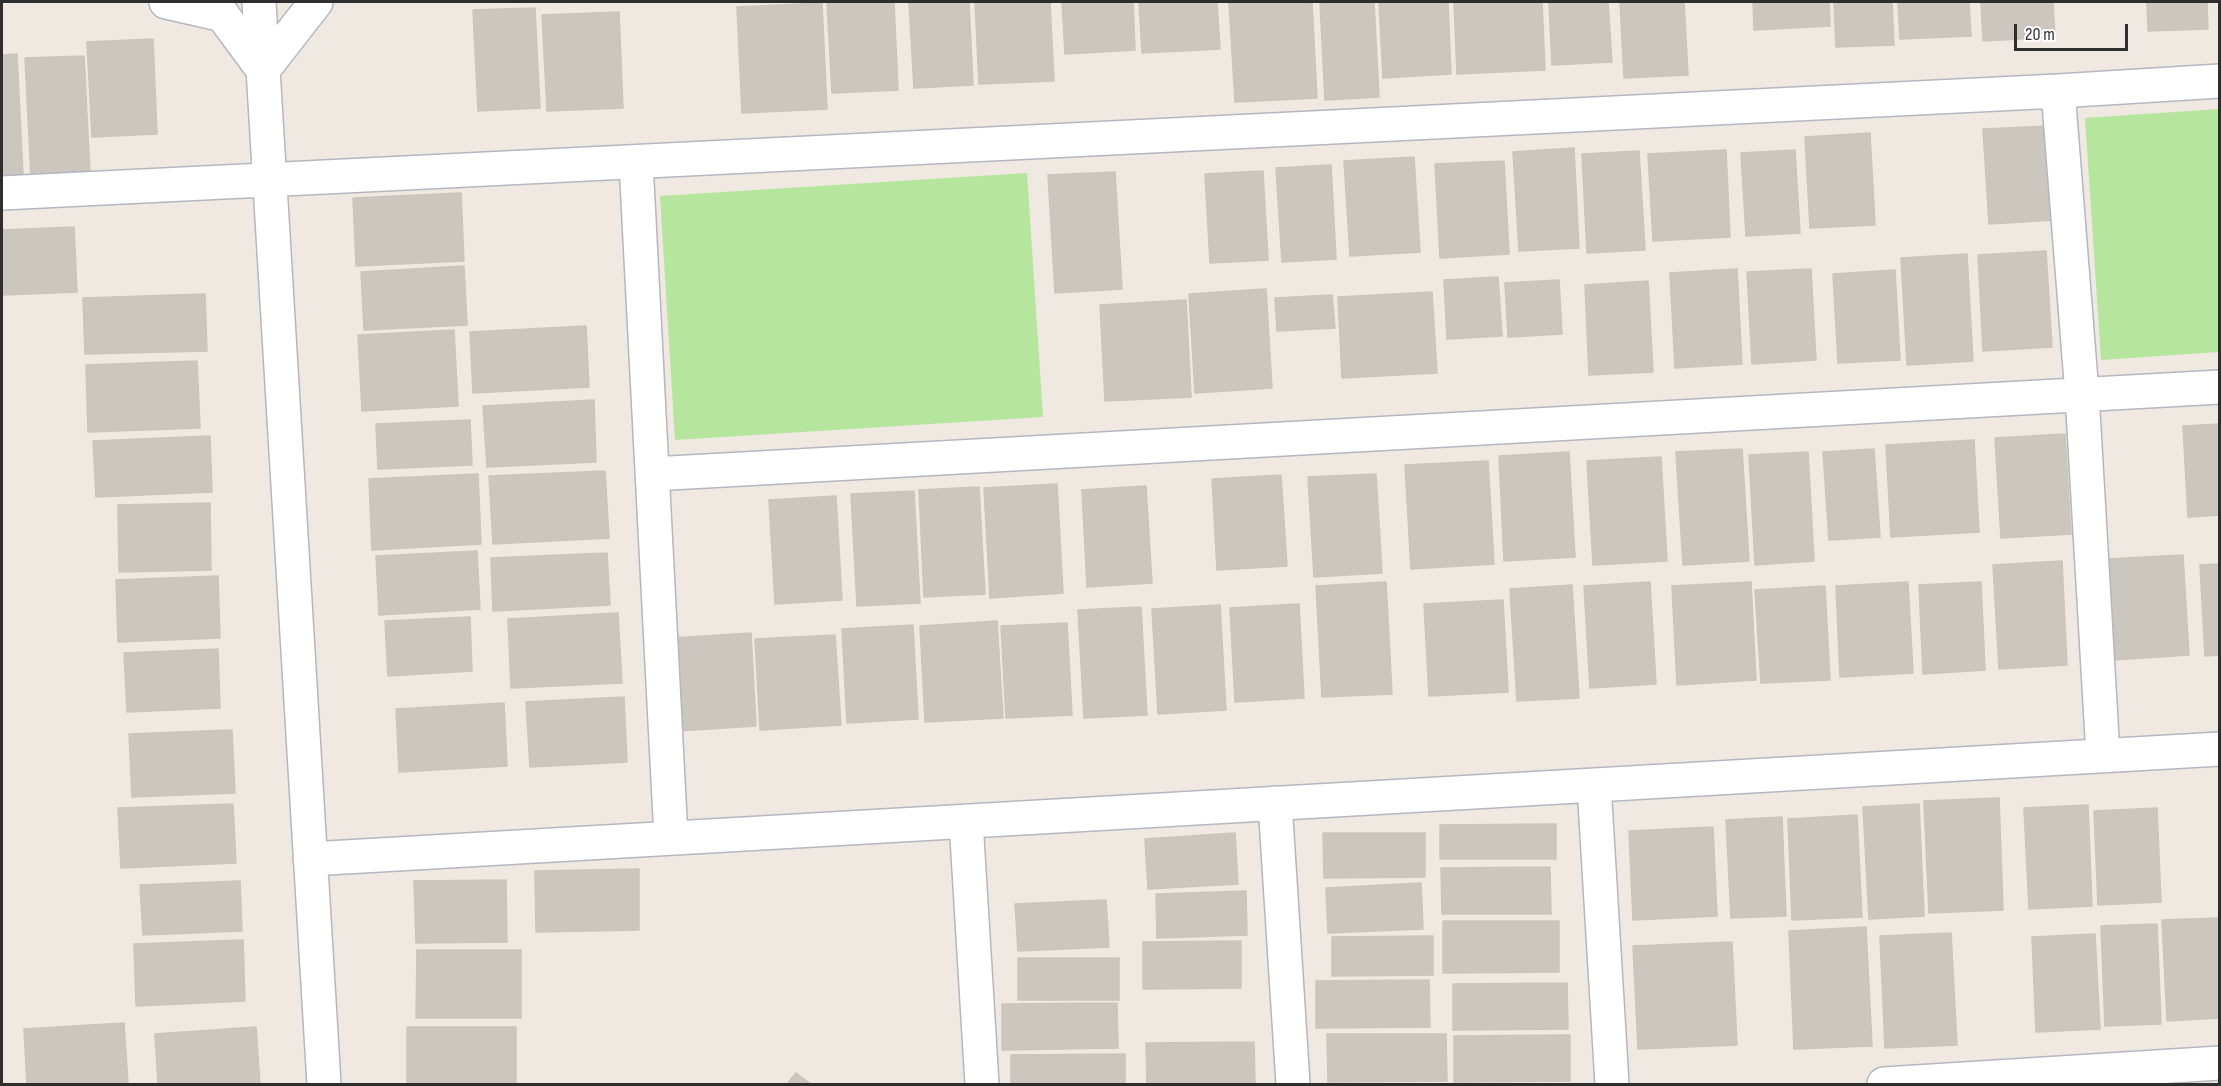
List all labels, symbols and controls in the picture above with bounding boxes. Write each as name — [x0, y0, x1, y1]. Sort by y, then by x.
scale bar — [2017, 12, 2131, 50]
text: 20 m — [2025, 24, 2055, 45]

